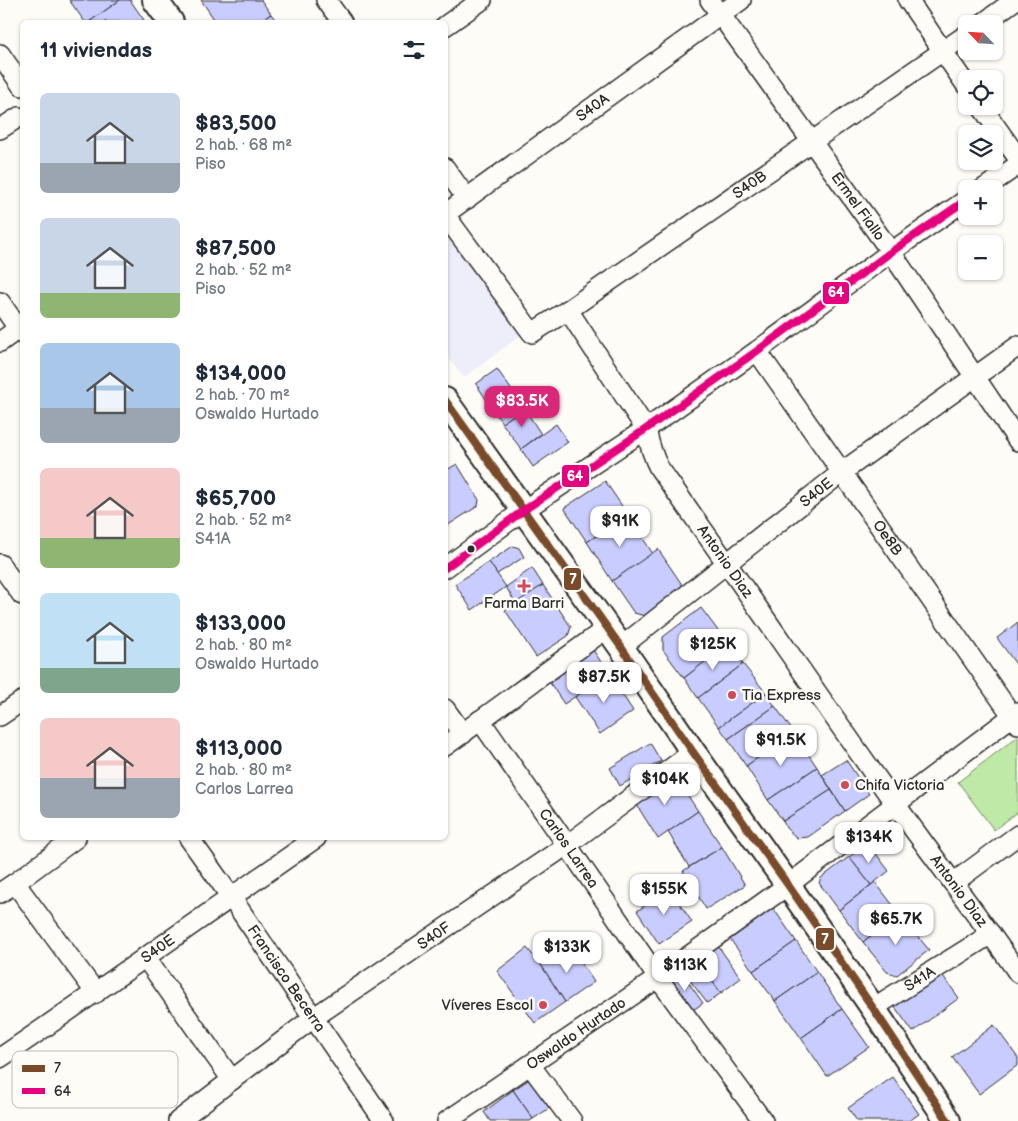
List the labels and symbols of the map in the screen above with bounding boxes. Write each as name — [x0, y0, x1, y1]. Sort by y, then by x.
north arrow — [958, 15, 1002, 60]
street label: S40A — [573, 89, 614, 126]
street label: S40B — [729, 167, 771, 203]
street label: Ermel Fiallo — [827, 168, 889, 245]
line badge: 64 — [822, 281, 850, 305]
text: 64 — [828, 284, 845, 301]
pin: $83.5K — [481, 386, 563, 428]
line badge: 64 — [561, 464, 590, 488]
text: 64 — [567, 468, 584, 485]
street label: S40E — [796, 474, 837, 512]
pin: $91K — [590, 506, 650, 548]
street label: Oe8B — [868, 517, 906, 560]
street label: Antonio Diaz — [693, 521, 757, 603]
unlabelled marker — [466, 544, 476, 554]
line badge: 7 — [563, 567, 582, 591]
text: 7 — [569, 571, 577, 588]
marker: Farma Barri — [518, 580, 530, 592]
place label: Farma Barri — [484, 594, 564, 613]
pin: $125K — [678, 628, 748, 671]
pin: $87.5K — [563, 662, 645, 704]
place label: Tia Express — [742, 686, 822, 705]
marker: Tia Express — [726, 689, 738, 701]
pin: $91.5K — [740, 724, 822, 767]
pin: $104K — [630, 764, 700, 806]
place label: Chifa Victoria — [855, 776, 944, 795]
marker: Chifa Victoria — [839, 779, 851, 791]
street label: Carlos Larrea — [534, 805, 603, 892]
pin: $134K — [834, 822, 904, 864]
street label: Antonio Diaz — [926, 851, 992, 932]
pin: $155K — [629, 874, 699, 916]
pin: $65.7K — [855, 904, 937, 946]
street label: S40F — [414, 918, 454, 954]
street label: Francisco Becerra — [243, 921, 329, 1036]
line badge: 7 — [815, 927, 835, 951]
street label: S40E — [138, 931, 179, 968]
text: 7 — [821, 931, 829, 948]
pin: $133K — [532, 932, 602, 974]
pin: $113K — [650, 950, 720, 992]
street label: S41A — [901, 962, 940, 996]
street label: Oswaldo Hurtado — [523, 993, 630, 1074]
place label: Víveres Escol — [442, 996, 533, 1015]
marker: Víveres Escol — [537, 999, 549, 1011]
legend — [12, 1051, 178, 1108]
text: 7 — [54, 1060, 61, 1077]
text: 64 — [54, 1083, 72, 1100]

